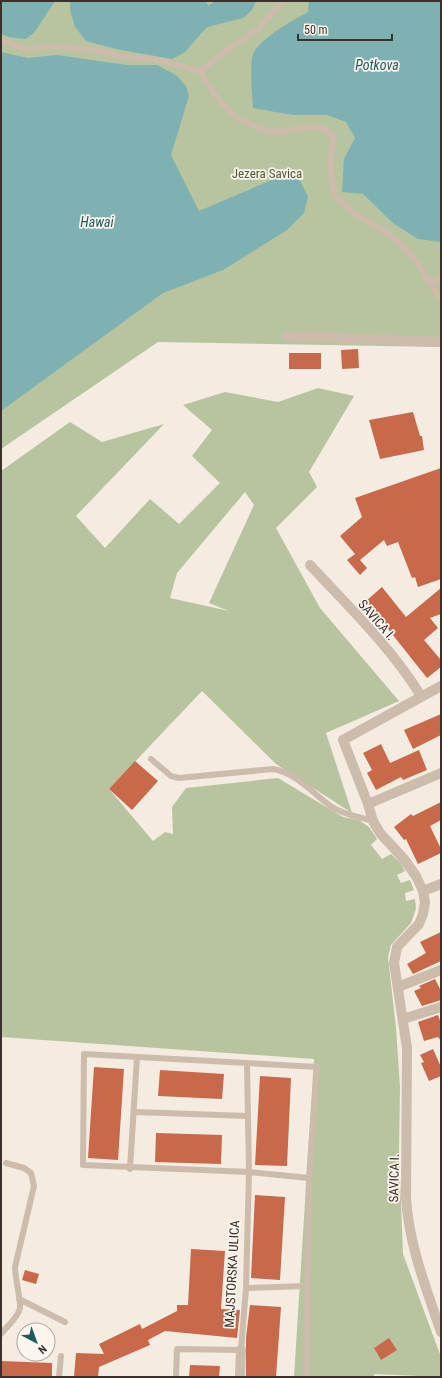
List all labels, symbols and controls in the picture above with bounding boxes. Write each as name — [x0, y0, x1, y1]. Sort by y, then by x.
scale bar — [298, 16, 392, 42]
text: 50 m — [304, 23, 328, 37]
water label: Potkova — [355, 57, 399, 73]
park label: Jezera Savica — [232, 166, 302, 181]
water label: Hawai — [80, 214, 115, 230]
street label: SAVICA I. — [355, 597, 399, 643]
street label: SAVICA I. — [386, 1153, 402, 1203]
street label: MAJSTORSKA ULICA — [222, 1219, 242, 1328]
north arrow — [16, 1322, 56, 1362]
text: N — [35, 1342, 49, 1356]

